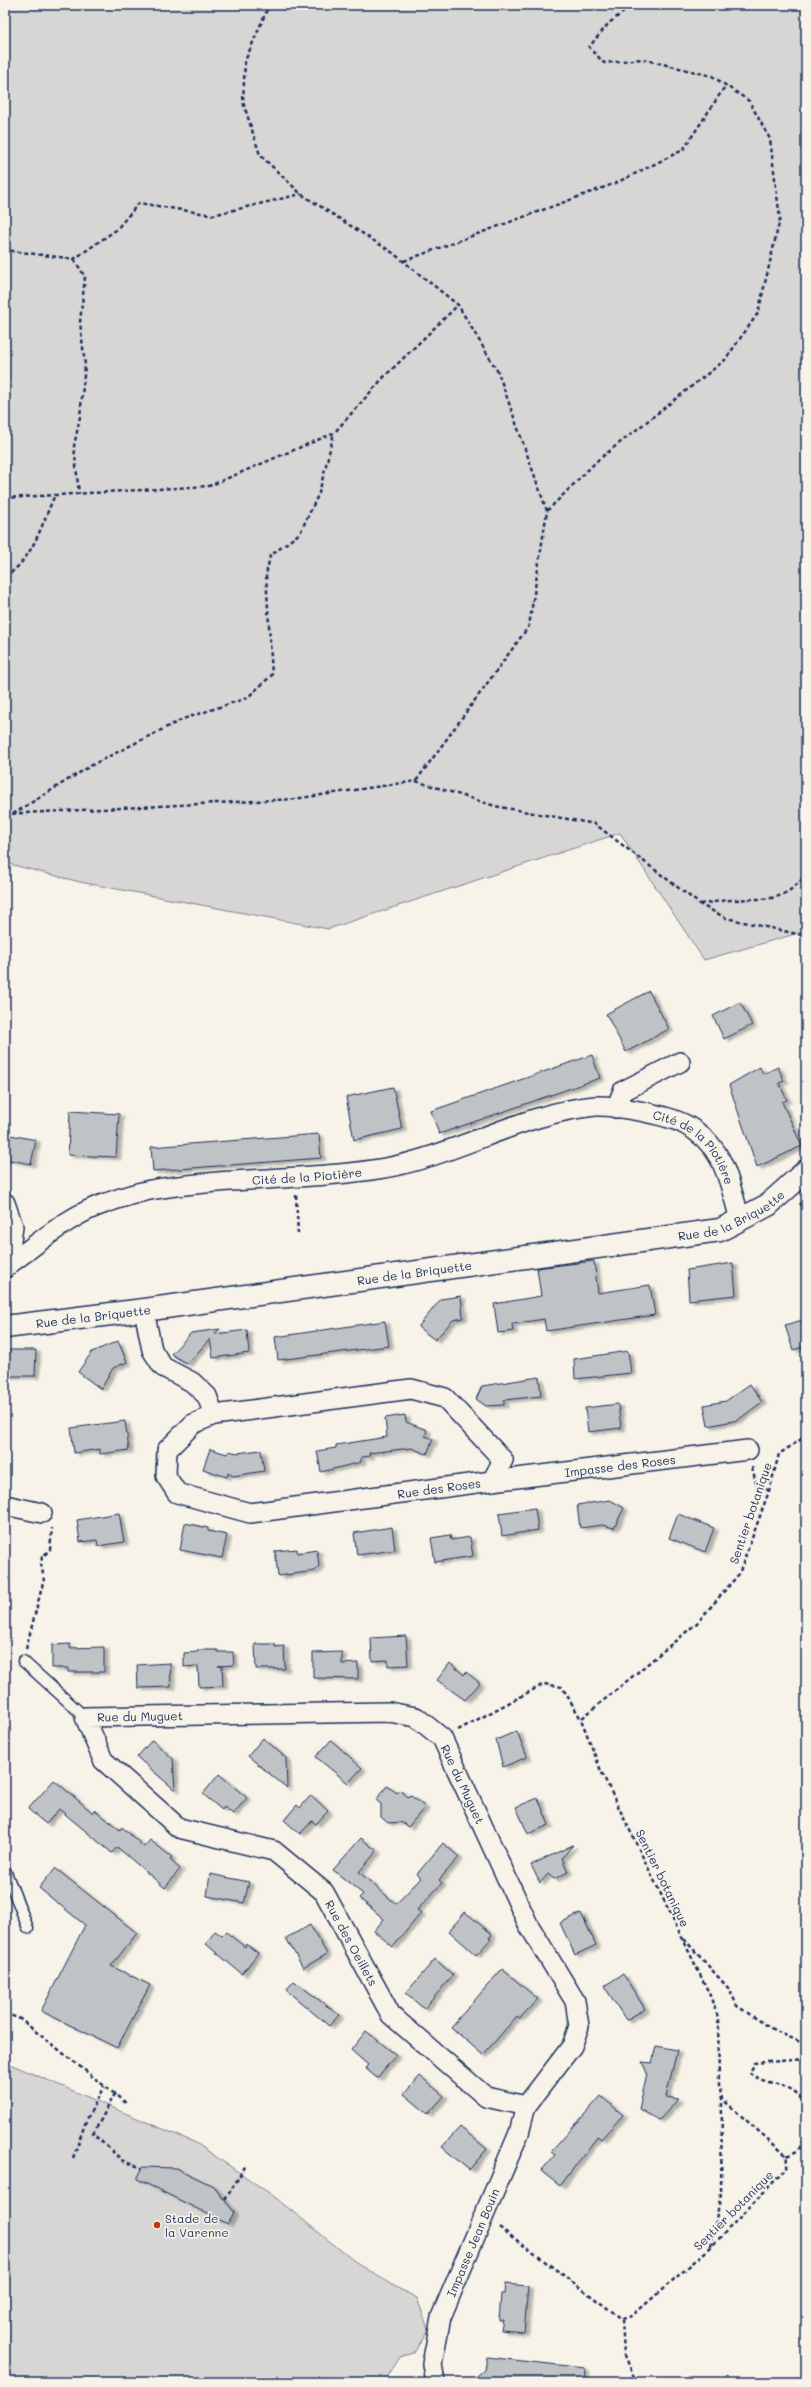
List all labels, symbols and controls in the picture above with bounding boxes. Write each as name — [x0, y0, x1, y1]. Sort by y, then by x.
street label: Cité de la Piotière — [651, 1106, 738, 1186]
street label: Cité de la Piotière — [251, 1163, 363, 1188]
street label: Rue de la Briquette — [677, 1186, 788, 1244]
street label: Rue de la Briquette — [356, 1257, 473, 1288]
street label: Rue de la Briquette — [35, 1301, 152, 1331]
street label: Impasse des Roses — [564, 1451, 676, 1480]
street label: Sentier botanique — [725, 1460, 775, 1566]
street label: Rue des Roses — [396, 1474, 482, 1502]
street label: Rue du Muguet — [97, 1707, 183, 1725]
street label: Rue du Muguet — [438, 1742, 488, 1826]
street label: Sentier botanique — [632, 1827, 694, 1929]
street label: Rue des Oeillets — [322, 1897, 382, 1989]
street label: Sentier botanique — [690, 2167, 776, 2253]
street label: Impasse Jean Bouin — [443, 2186, 503, 2299]
place label: Stade de la Varenne — [165, 2210, 229, 2240]
marker: Stade de la Varenne — [152, 2220, 162, 2230]

